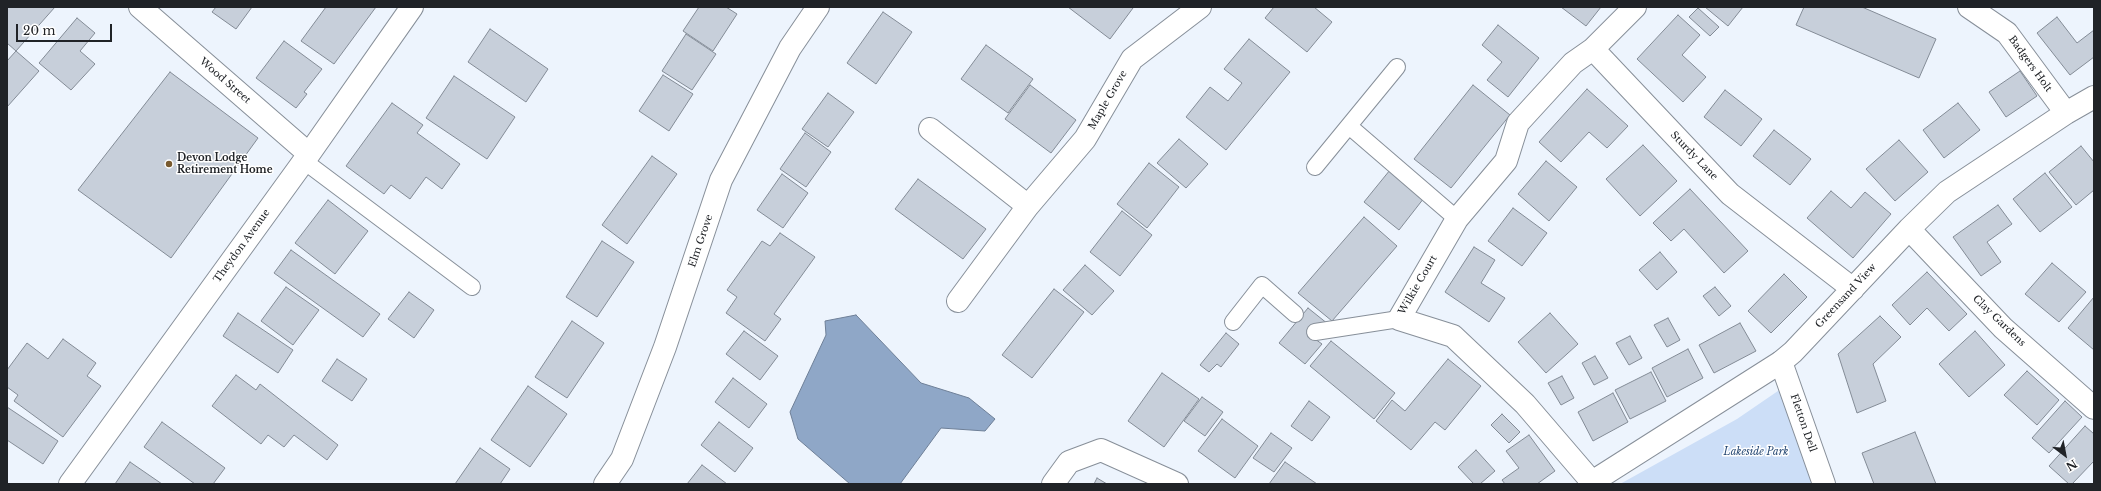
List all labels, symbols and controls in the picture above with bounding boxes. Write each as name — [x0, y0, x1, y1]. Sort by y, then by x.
scale bar — [18, 16, 114, 42]
text: 20 m — [23, 23, 55, 38]
street label: Badgers Holt — [2006, 34, 2054, 94]
street label: Wood Street — [197, 56, 253, 106]
street label: Maple Grove — [1086, 68, 1130, 132]
street label: Sturdy Lane — [1668, 129, 1720, 183]
place label: Devon Lodge Retirement Home — [177, 152, 273, 176]
marker: Devon Lodge Retirement Home — [164, 159, 174, 169]
street label: Theydon Avenue — [211, 207, 273, 285]
street label: Elm Grove — [686, 213, 716, 269]
street label: Wilkie Court — [1396, 253, 1440, 317]
street label: Greensand View — [1813, 261, 1879, 331]
street label: Clay Gardens — [1970, 293, 2028, 349]
street label: Fletton Dell — [1787, 392, 1819, 454]
north arrow — [2045, 435, 2085, 475]
park label: Lakeside Park — [1724, 446, 1788, 458]
text: N — [2063, 456, 2079, 474]

